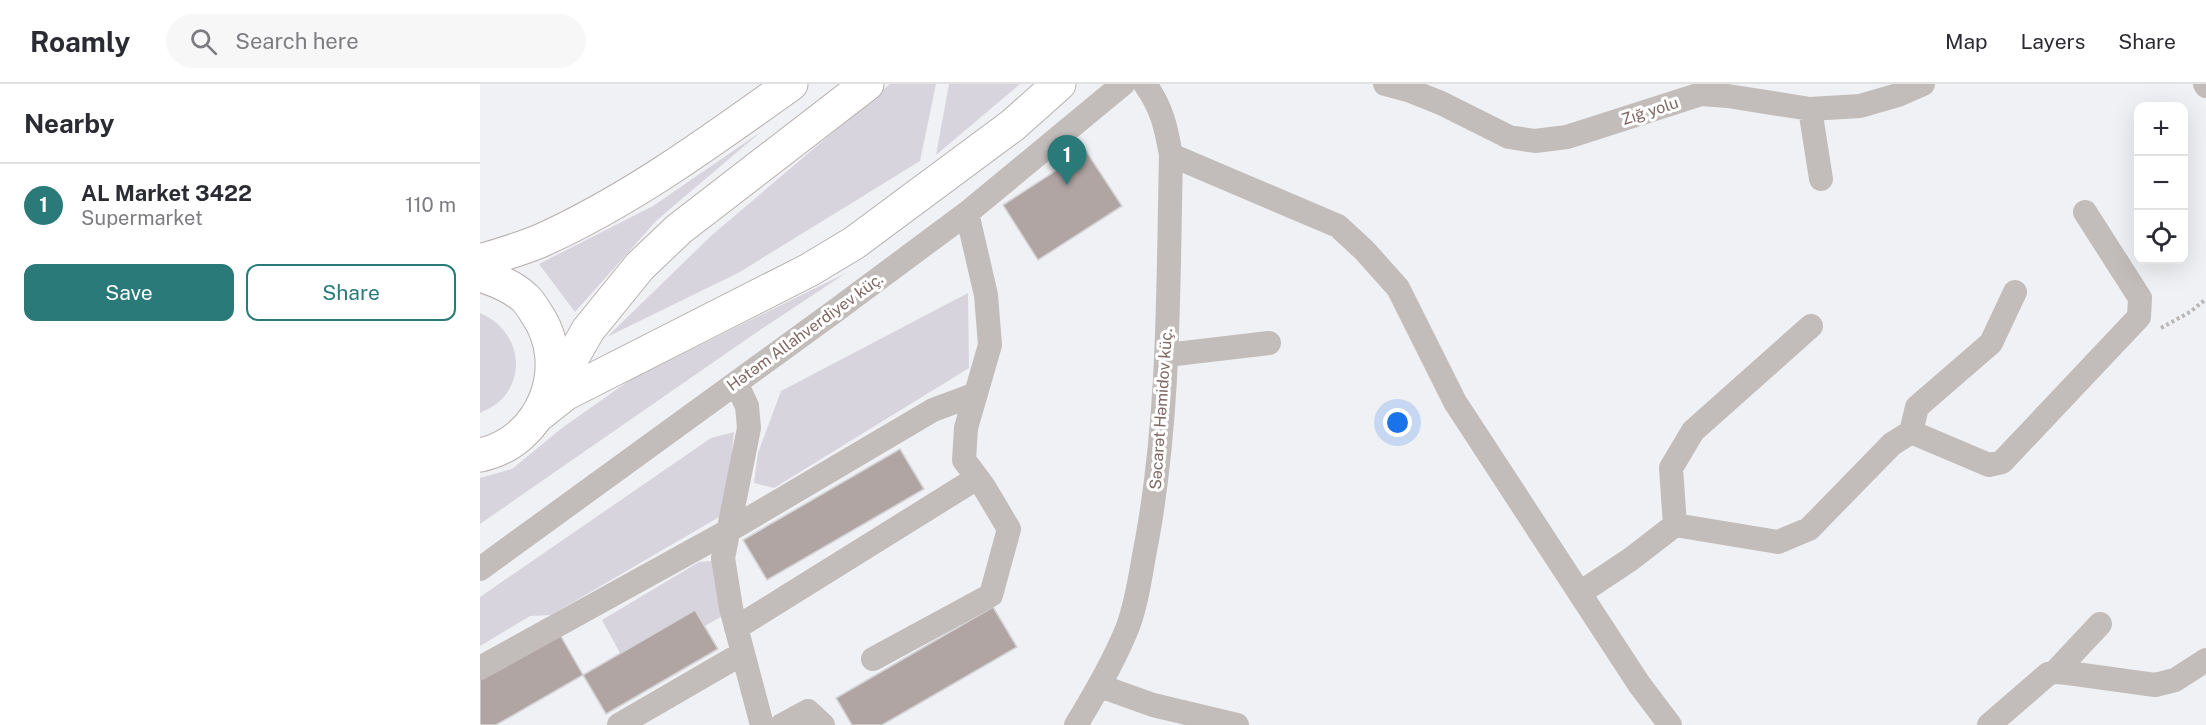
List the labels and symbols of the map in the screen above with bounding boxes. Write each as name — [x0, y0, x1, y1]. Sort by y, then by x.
street label: Zığ yolu — [1619, 93, 1681, 129]
pin: 1 — [1048, 135, 1086, 185]
street label: Hətəm Allahverdiyev küç. — [723, 269, 887, 395]
street label: Səcarət Həmidov küç. — [1146, 328, 1176, 490]
your location — [1383, 408, 1412, 437]

